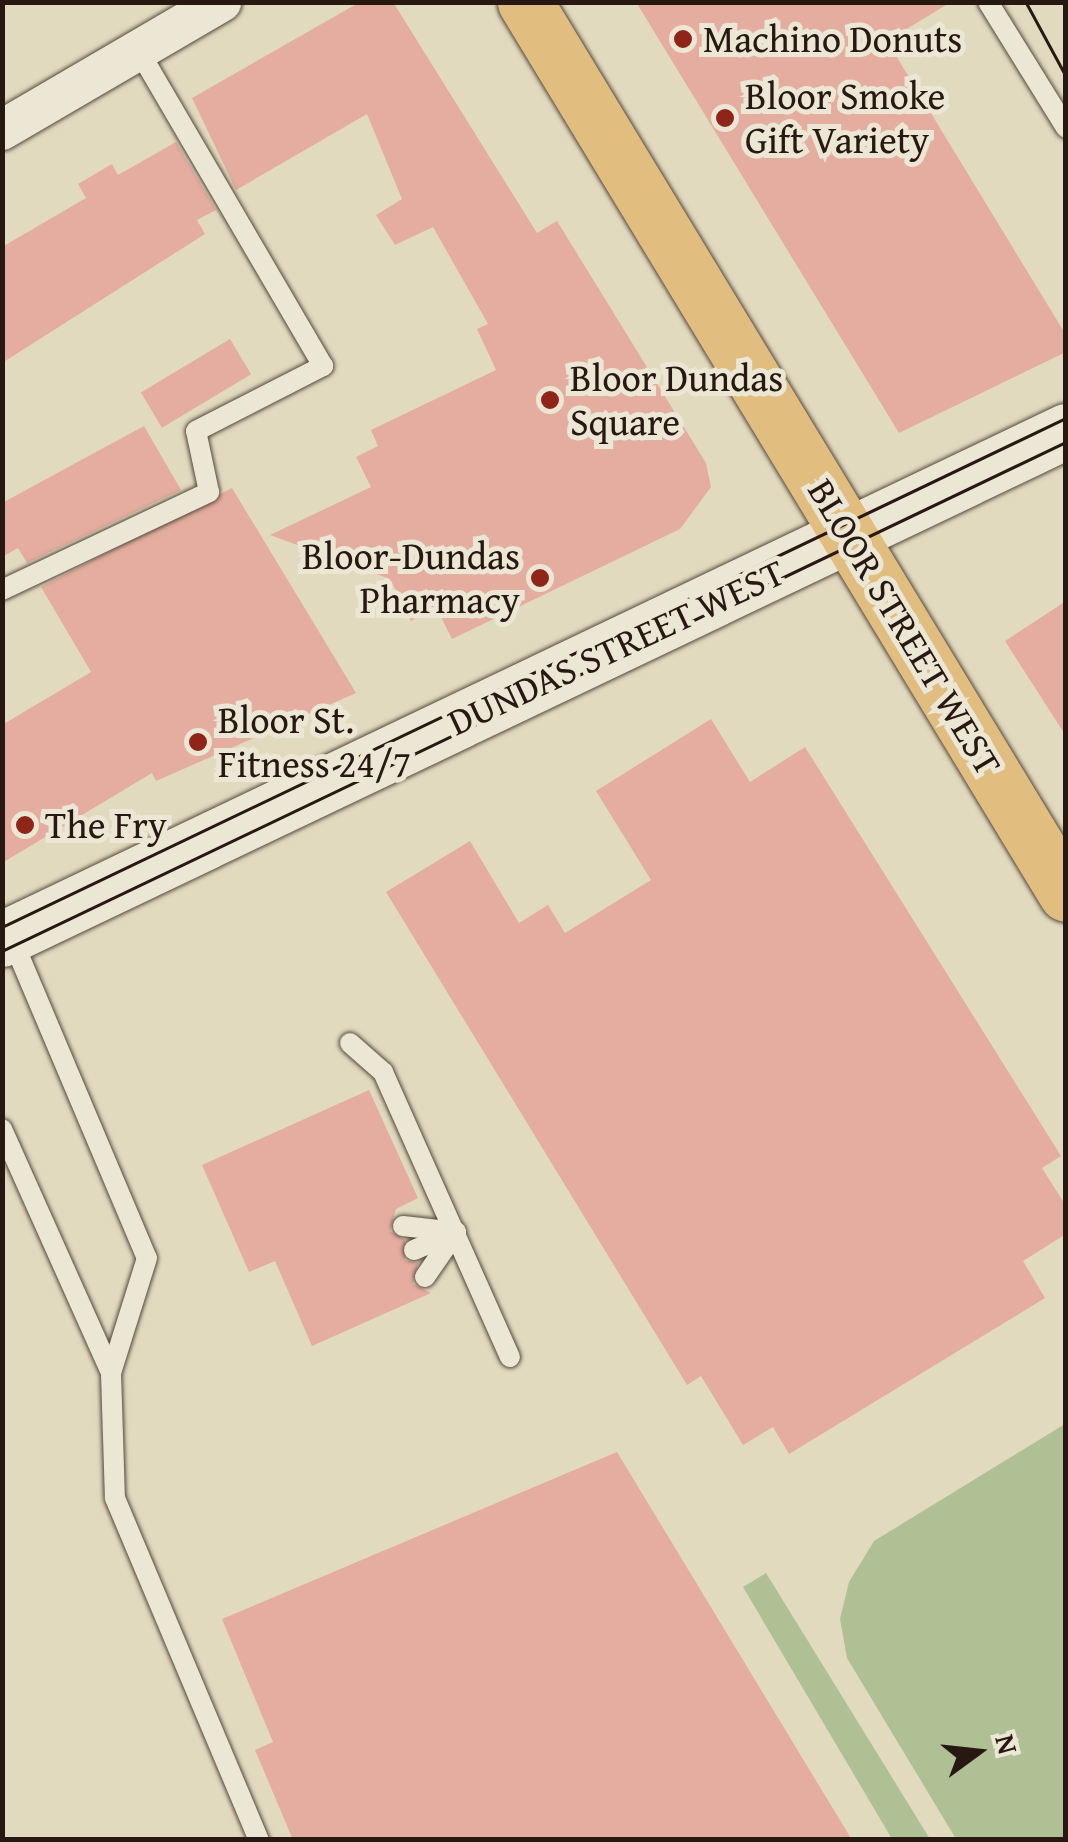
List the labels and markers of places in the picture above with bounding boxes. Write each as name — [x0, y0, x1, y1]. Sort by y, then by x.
place label: Machino Donuts — [703, 16, 962, 62]
marker: Machino Donuts — [672, 28, 694, 50]
place label: Bloor Smoke Gift Variety — [745, 73, 945, 162]
marker: Bloor Smoke Gift Variety — [714, 107, 736, 129]
place label: Bloor Dundas Square — [570, 355, 783, 444]
marker: Bloor Dundas Square — [539, 389, 561, 411]
place label: Bloor-Dundas Pharmacy — [302, 533, 520, 622]
marker: Bloor-Dundas Pharmacy — [529, 567, 551, 589]
place label: Bloor St. Fitness 24/7 — [218, 697, 411, 786]
marker: Bloor St. Fitness 24/7 — [187, 731, 209, 753]
place label: The Fry — [45, 802, 167, 848]
marker: The Fry — [14, 814, 36, 836]

